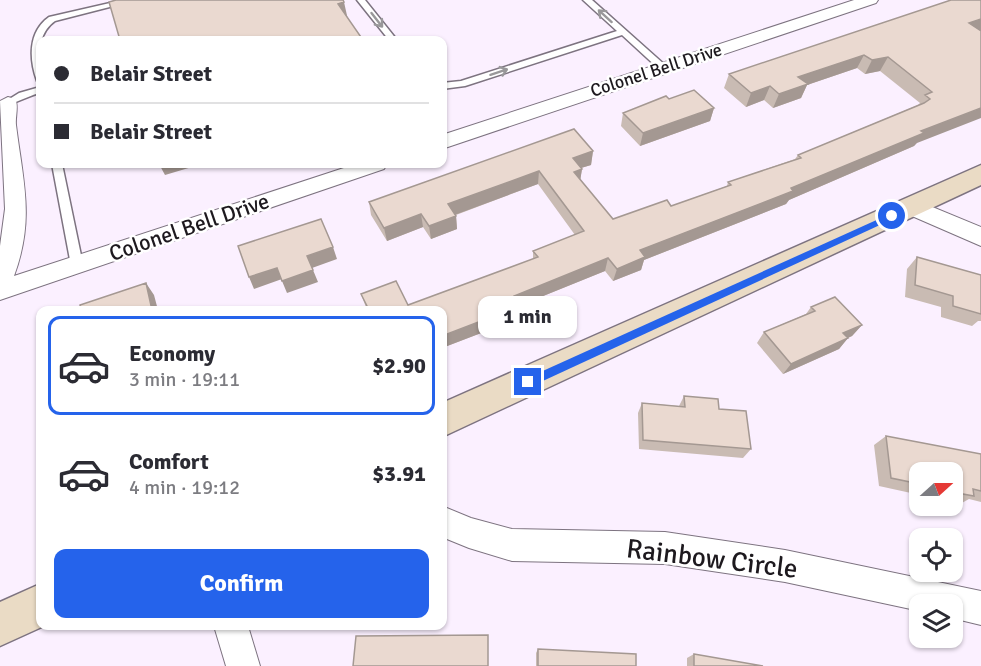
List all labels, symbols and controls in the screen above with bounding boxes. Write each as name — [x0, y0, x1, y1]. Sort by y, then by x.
one-way arrow — [598, 9, 613, 23]
one-way arrow — [371, 12, 383, 28]
street label: Colonel Bell Drive — [587, 38, 725, 102]
text: Belair Street — [90, 60, 212, 87]
one-way arrow — [489, 66, 508, 77]
text: Belair Street — [90, 118, 212, 145]
street label: Colonel Bell Drive — [105, 187, 273, 267]
route start — [878, 202, 905, 229]
callout: 1 min — [478, 295, 578, 337]
text: 1 min — [503, 304, 552, 329]
icon: car — [57, 339, 111, 393]
text: Economy — [129, 340, 215, 367]
text: $2.90 — [372, 352, 426, 379]
text: 3 min · 19:11 — [129, 367, 240, 392]
route end — [514, 368, 541, 395]
icon: car — [57, 447, 111, 501]
text: Comfort — [129, 448, 209, 475]
text: $3.91 — [372, 460, 426, 487]
north arrow — [909, 462, 963, 516]
map controls — [909, 462, 963, 648]
text: 4 min · 19:12 — [129, 475, 240, 500]
button: locate — [909, 528, 963, 582]
street label: Rainbow Circle — [625, 532, 799, 586]
button: Confirm — [54, 549, 429, 618]
button: layers — [909, 594, 963, 648]

